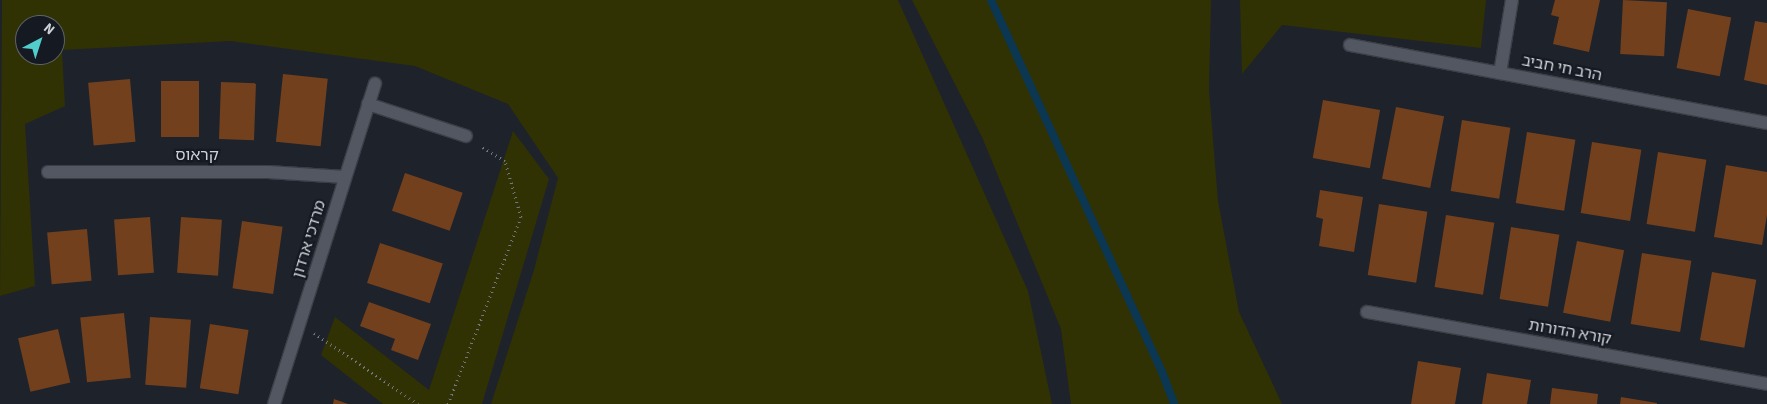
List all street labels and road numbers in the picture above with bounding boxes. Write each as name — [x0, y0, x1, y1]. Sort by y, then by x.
street label: הרב חי חביב — [1520, 51, 1604, 85]
street label: קראוס — [175, 145, 219, 165]
street label: מרדכי ארדון — [288, 198, 330, 280]
street label: קורא הדורות — [1527, 315, 1613, 349]

